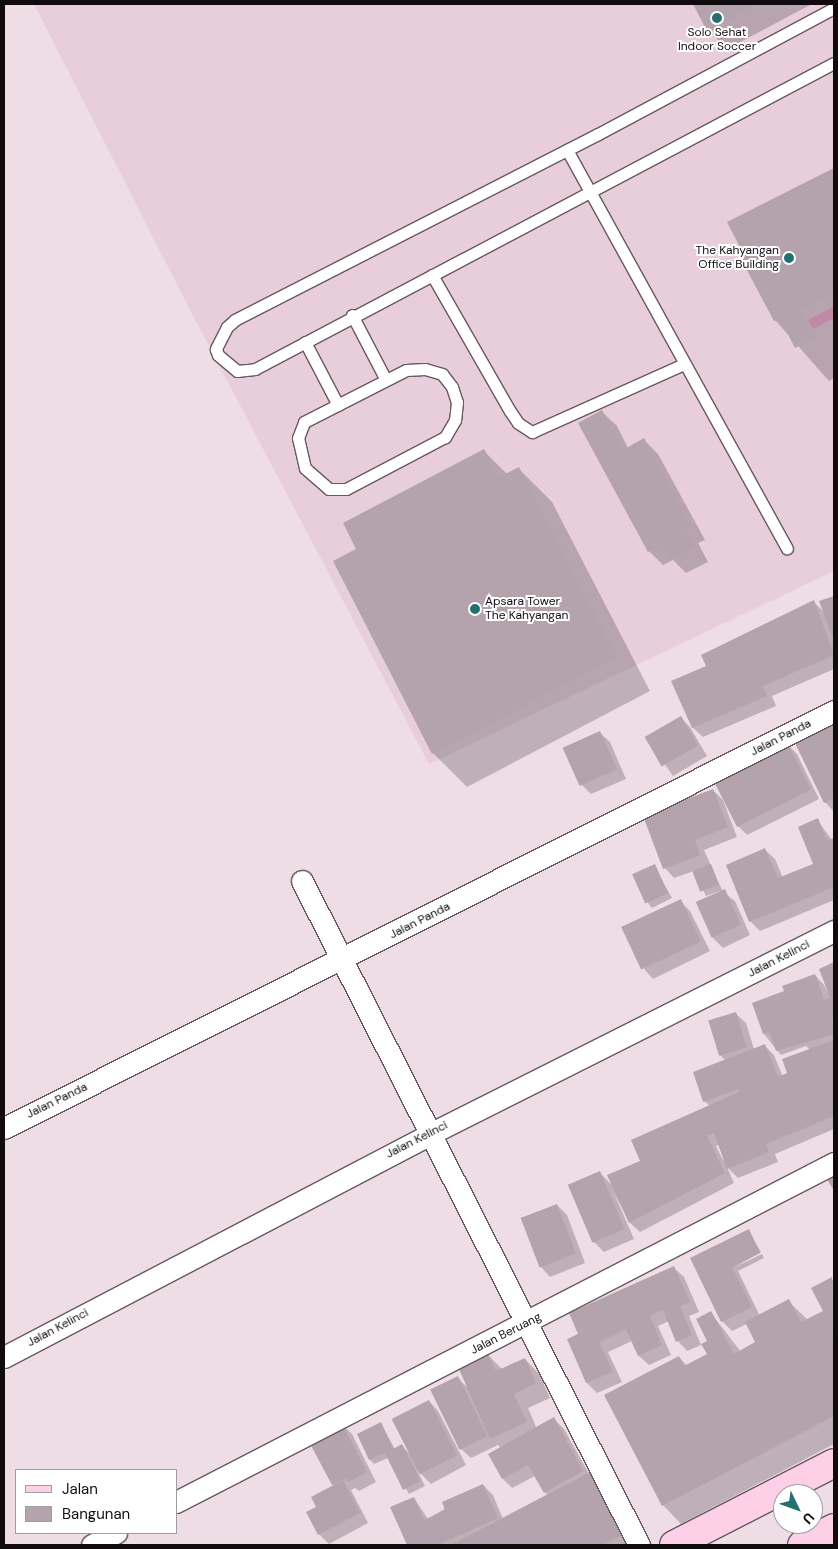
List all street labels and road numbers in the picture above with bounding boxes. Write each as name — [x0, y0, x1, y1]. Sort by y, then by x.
street label: Jalan Panda — [748, 717, 814, 759]
street label: Jalan Panda — [387, 900, 453, 942]
street label: Jalan Kelinci — [746, 937, 812, 981]
street label: Jalan Panda — [24, 1080, 90, 1122]
street label: Jalan Kelinci — [384, 1118, 450, 1162]
street label: Jalan Kelinci — [25, 1306, 91, 1350]
street label: Jalan Beruang — [468, 1310, 544, 1358]

